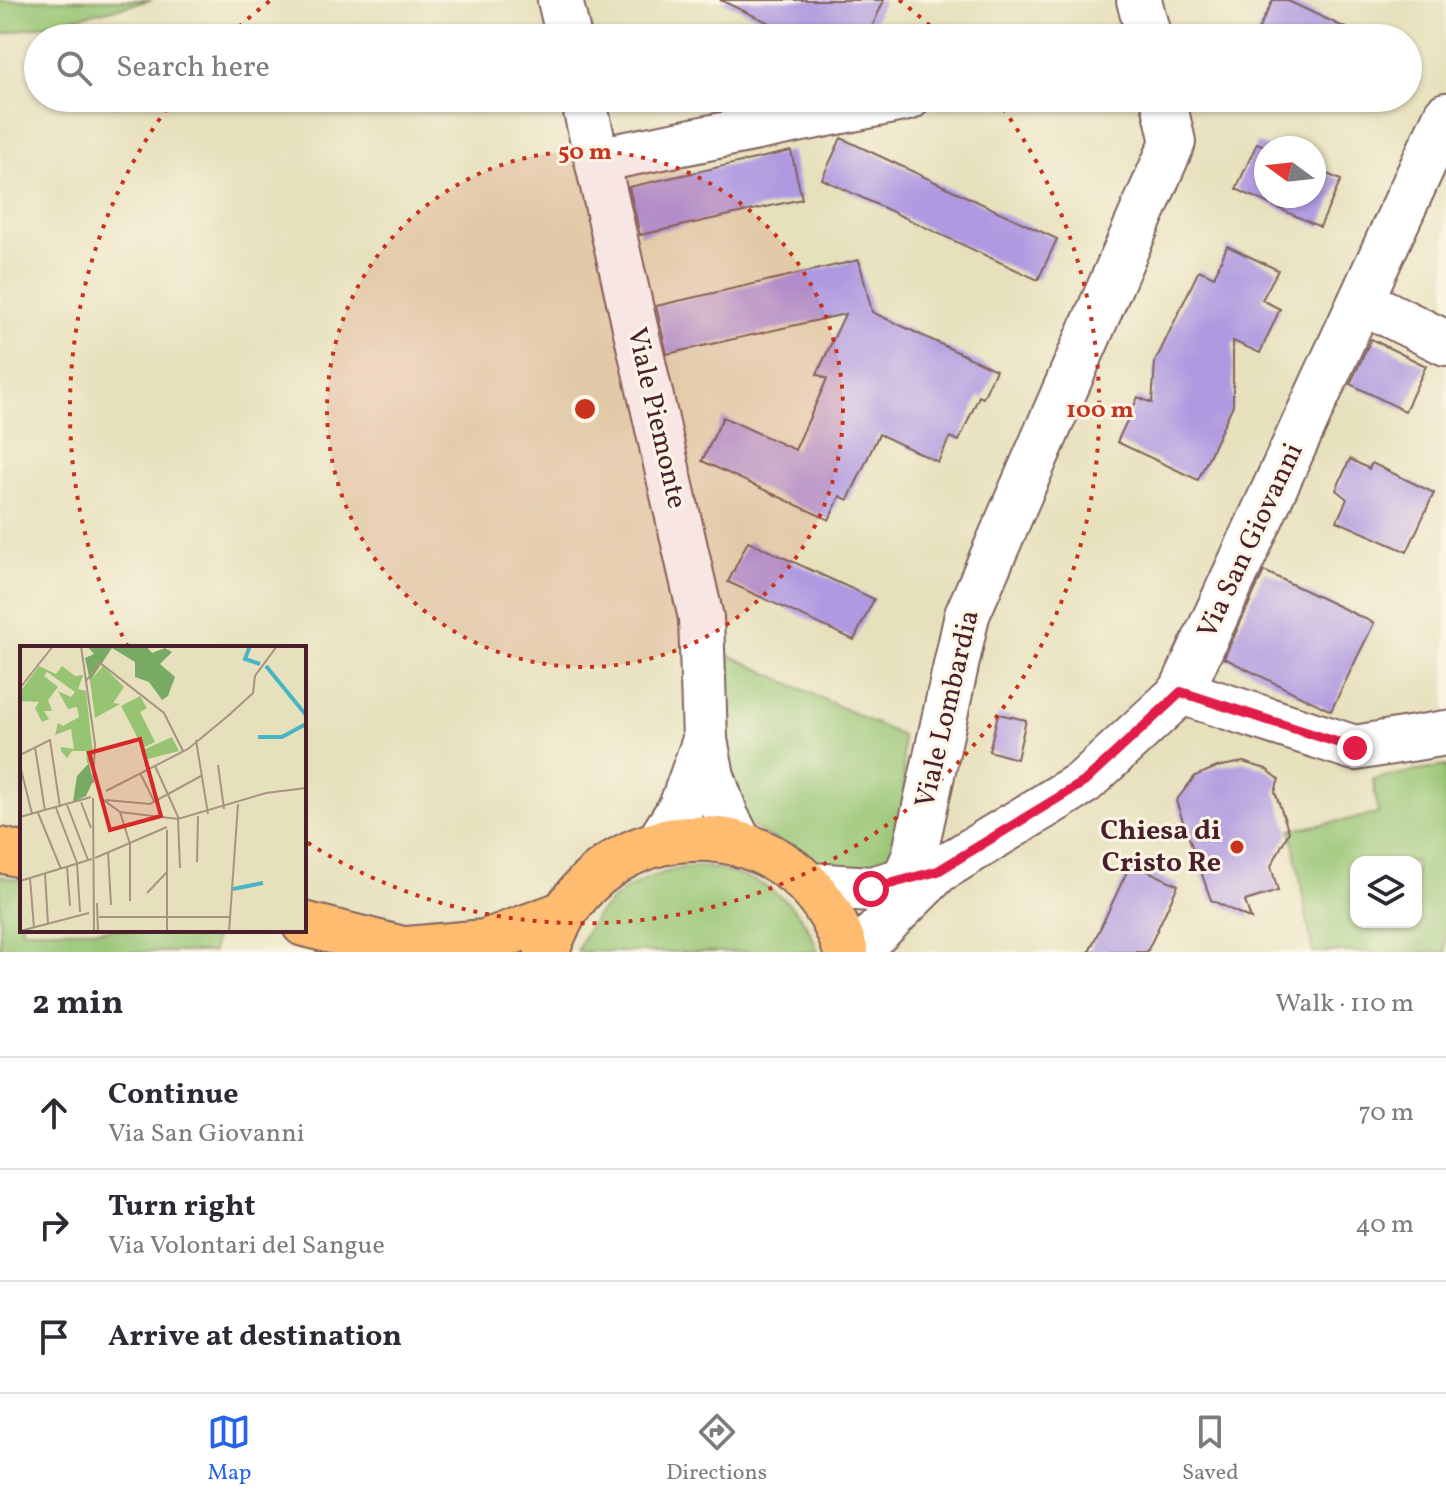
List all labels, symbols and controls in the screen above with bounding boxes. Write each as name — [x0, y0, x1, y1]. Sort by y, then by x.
search box — [24, 24, 1422, 112]
icon: search — [52, 46, 96, 90]
text: Search here — [116, 47, 270, 89]
text: 50 m — [558, 136, 612, 170]
north arrow — [1254, 136, 1326, 208]
street label: Viale Piemonte — [616, 324, 696, 512]
text: 100 m — [1066, 394, 1134, 428]
centre of rings — [571, 395, 599, 423]
street label: Via San Giovanni — [1189, 437, 1313, 645]
street label: Viale Lombardia — [906, 606, 990, 812]
inset map — [20, 646, 306, 932]
route end — [1337, 730, 1373, 766]
place label: Chiesa di Cristo Re — [1100, 812, 1221, 883]
marker: Chiesa di Cristo Re — [1228, 838, 1246, 856]
map controls — [1350, 856, 1422, 928]
button: layers — [1350, 856, 1422, 928]
route start — [853, 871, 889, 907]
text: 2 min — [32, 981, 124, 1028]
text: Walk · 110 m — [1275, 986, 1414, 1022]
text: Continue — [108, 1074, 239, 1116]
icon: ahead — [32, 1091, 76, 1135]
text: 70 m — [1359, 1095, 1414, 1131]
text: Via San Giovanni — [108, 1116, 304, 1152]
text: Turn right — [108, 1186, 256, 1228]
icon: right — [32, 1203, 76, 1247]
text: 40 m — [1355, 1207, 1414, 1243]
text: Via Volontari del Sangue — [108, 1228, 385, 1264]
icon: arrive — [32, 1315, 76, 1359]
text: Arrive at destination — [108, 1316, 402, 1358]
tab: Map — [207, 1410, 251, 1489]
tab: Directions — [666, 1410, 767, 1489]
tab: Saved — [1182, 1410, 1239, 1489]

